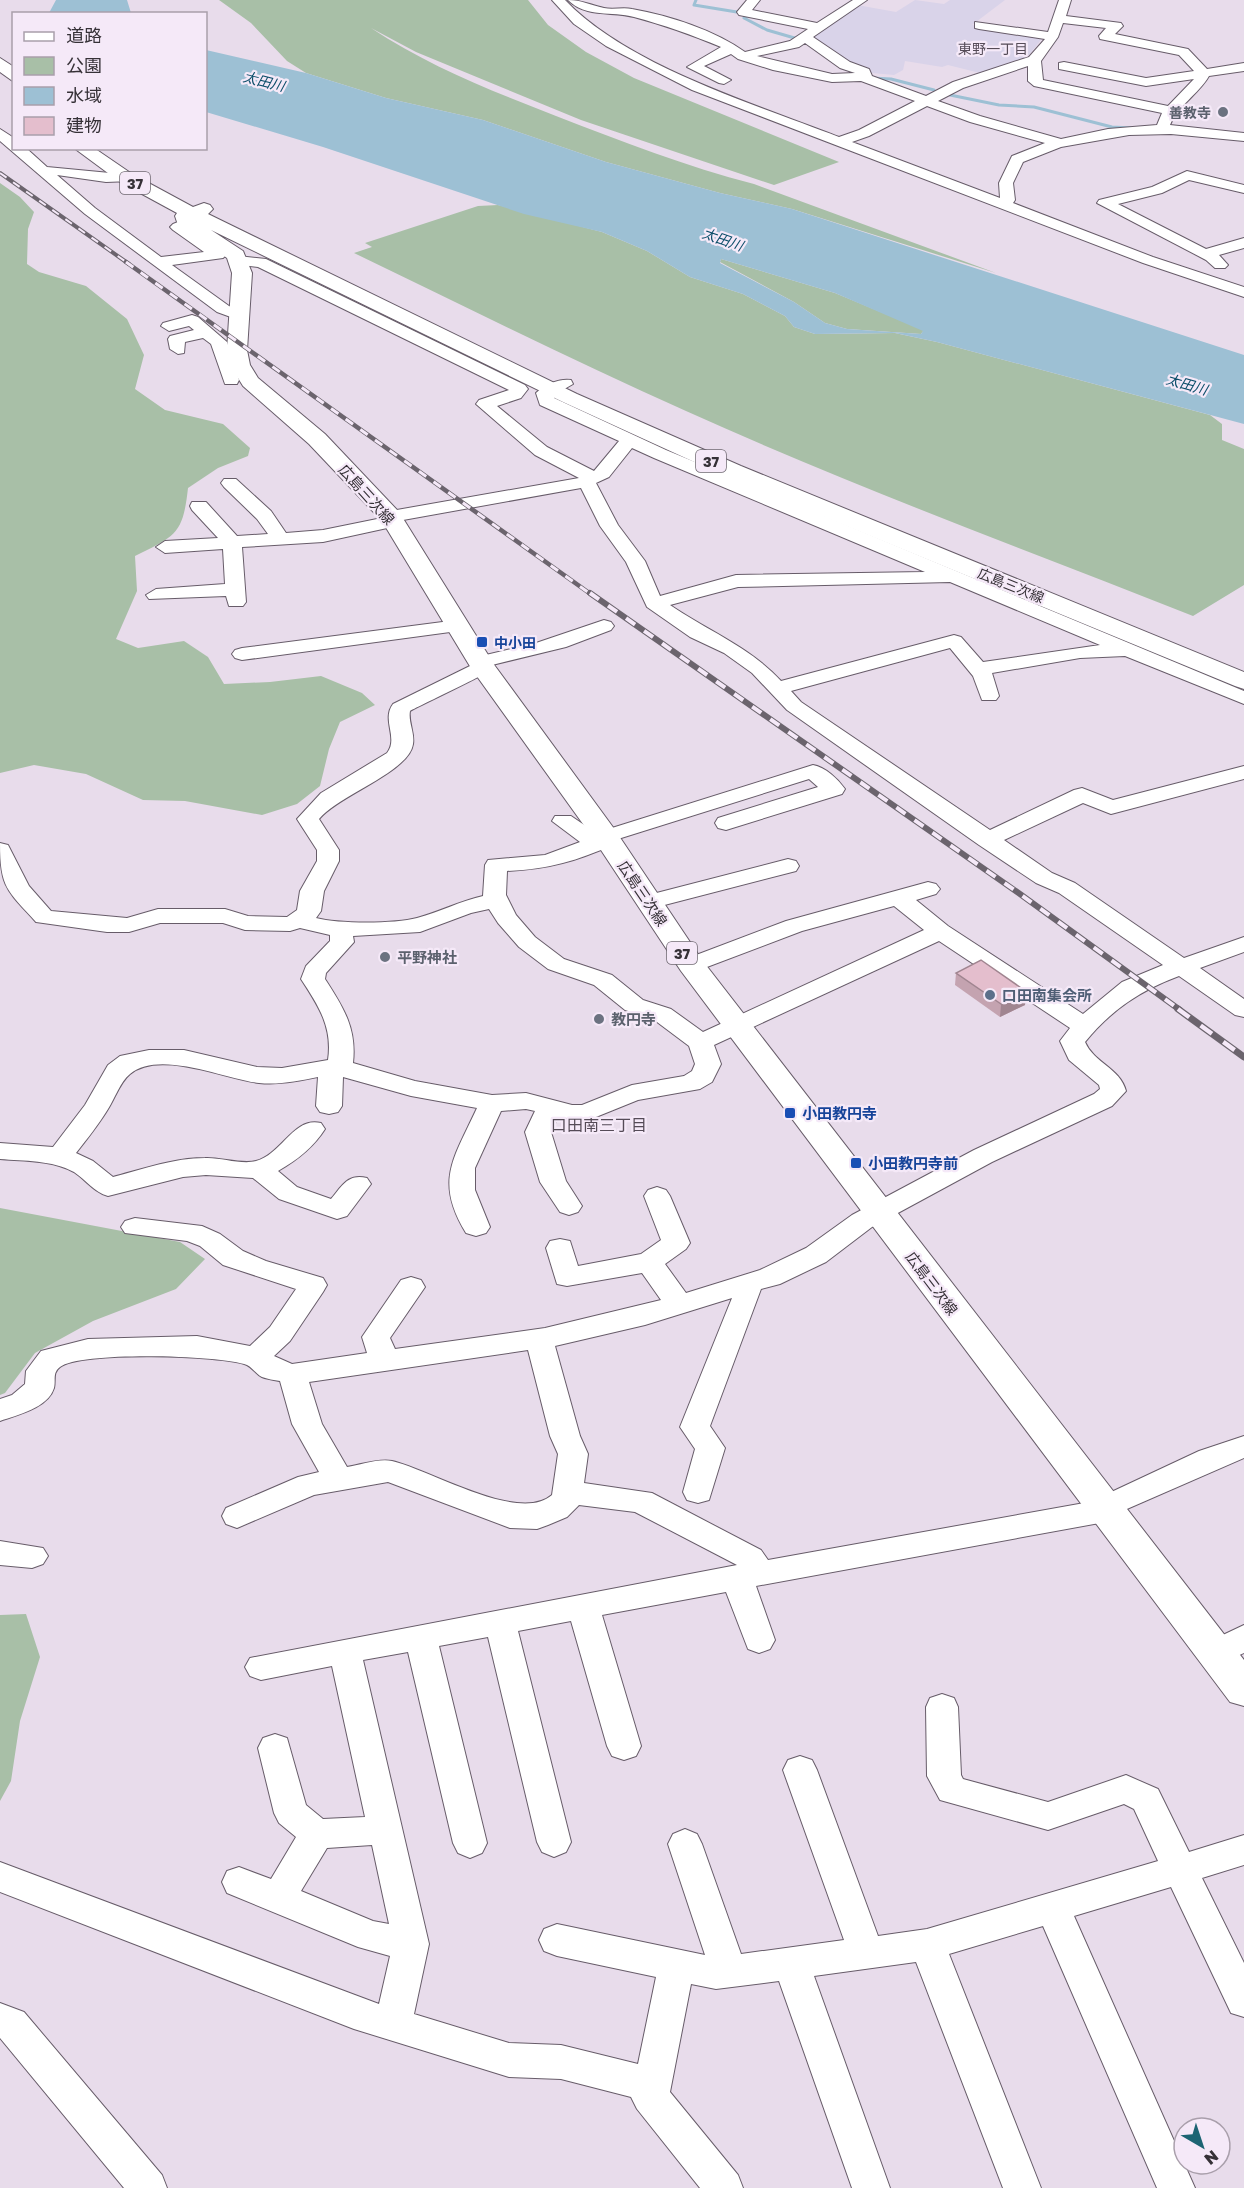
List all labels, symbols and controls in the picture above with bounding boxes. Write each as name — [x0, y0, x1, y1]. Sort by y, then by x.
legend — [12, 12, 207, 150]
text: 道路 — [66, 24, 102, 46]
district label: 東野一丁目 — [958, 40, 1028, 57]
text: 公園 — [66, 54, 102, 76]
water label: 太田川 — [242, 68, 288, 95]
text: 水域 — [66, 84, 102, 106]
place label: 善教寺 — [1169, 104, 1211, 121]
marker: 善教寺 — [1216, 105, 1230, 119]
text: 建物 — [66, 114, 102, 136]
road number: 37 — [120, 172, 150, 194]
water label: 太田川 — [700, 224, 748, 255]
water label: 太田川 — [1164, 370, 1211, 399]
road number: 37 — [696, 450, 726, 472]
street label: 広島三次線 — [335, 460, 399, 528]
street label: 広島三次線 — [975, 564, 1047, 606]
place label: 中小田 — [494, 634, 536, 651]
marker: 中小田 — [475, 635, 489, 649]
street label: 広島三次線 — [615, 857, 671, 929]
road number: 37 — [667, 942, 697, 964]
place label: 平野神社 — [397, 948, 457, 966]
marker: 平野神社 — [378, 950, 392, 964]
place label: 口田南集会所 — [1002, 986, 1092, 1004]
marker: 口田南集会所 — [983, 988, 997, 1002]
place label: 教円寺 — [611, 1010, 656, 1028]
marker: 教円寺 — [592, 1012, 606, 1026]
place label: 小田教円寺 — [802, 1104, 877, 1122]
marker: 小田教円寺 — [783, 1106, 797, 1120]
district label: 口田南三丁目 — [551, 1115, 647, 1135]
place label: 小田教円寺前 — [868, 1154, 958, 1172]
marker: 小田教円寺前 — [849, 1156, 863, 1170]
street label: 広島三次線 — [902, 1248, 962, 1318]
north arrow — [1172, 2116, 1232, 2176]
text: N — [1200, 2146, 1222, 2169]

